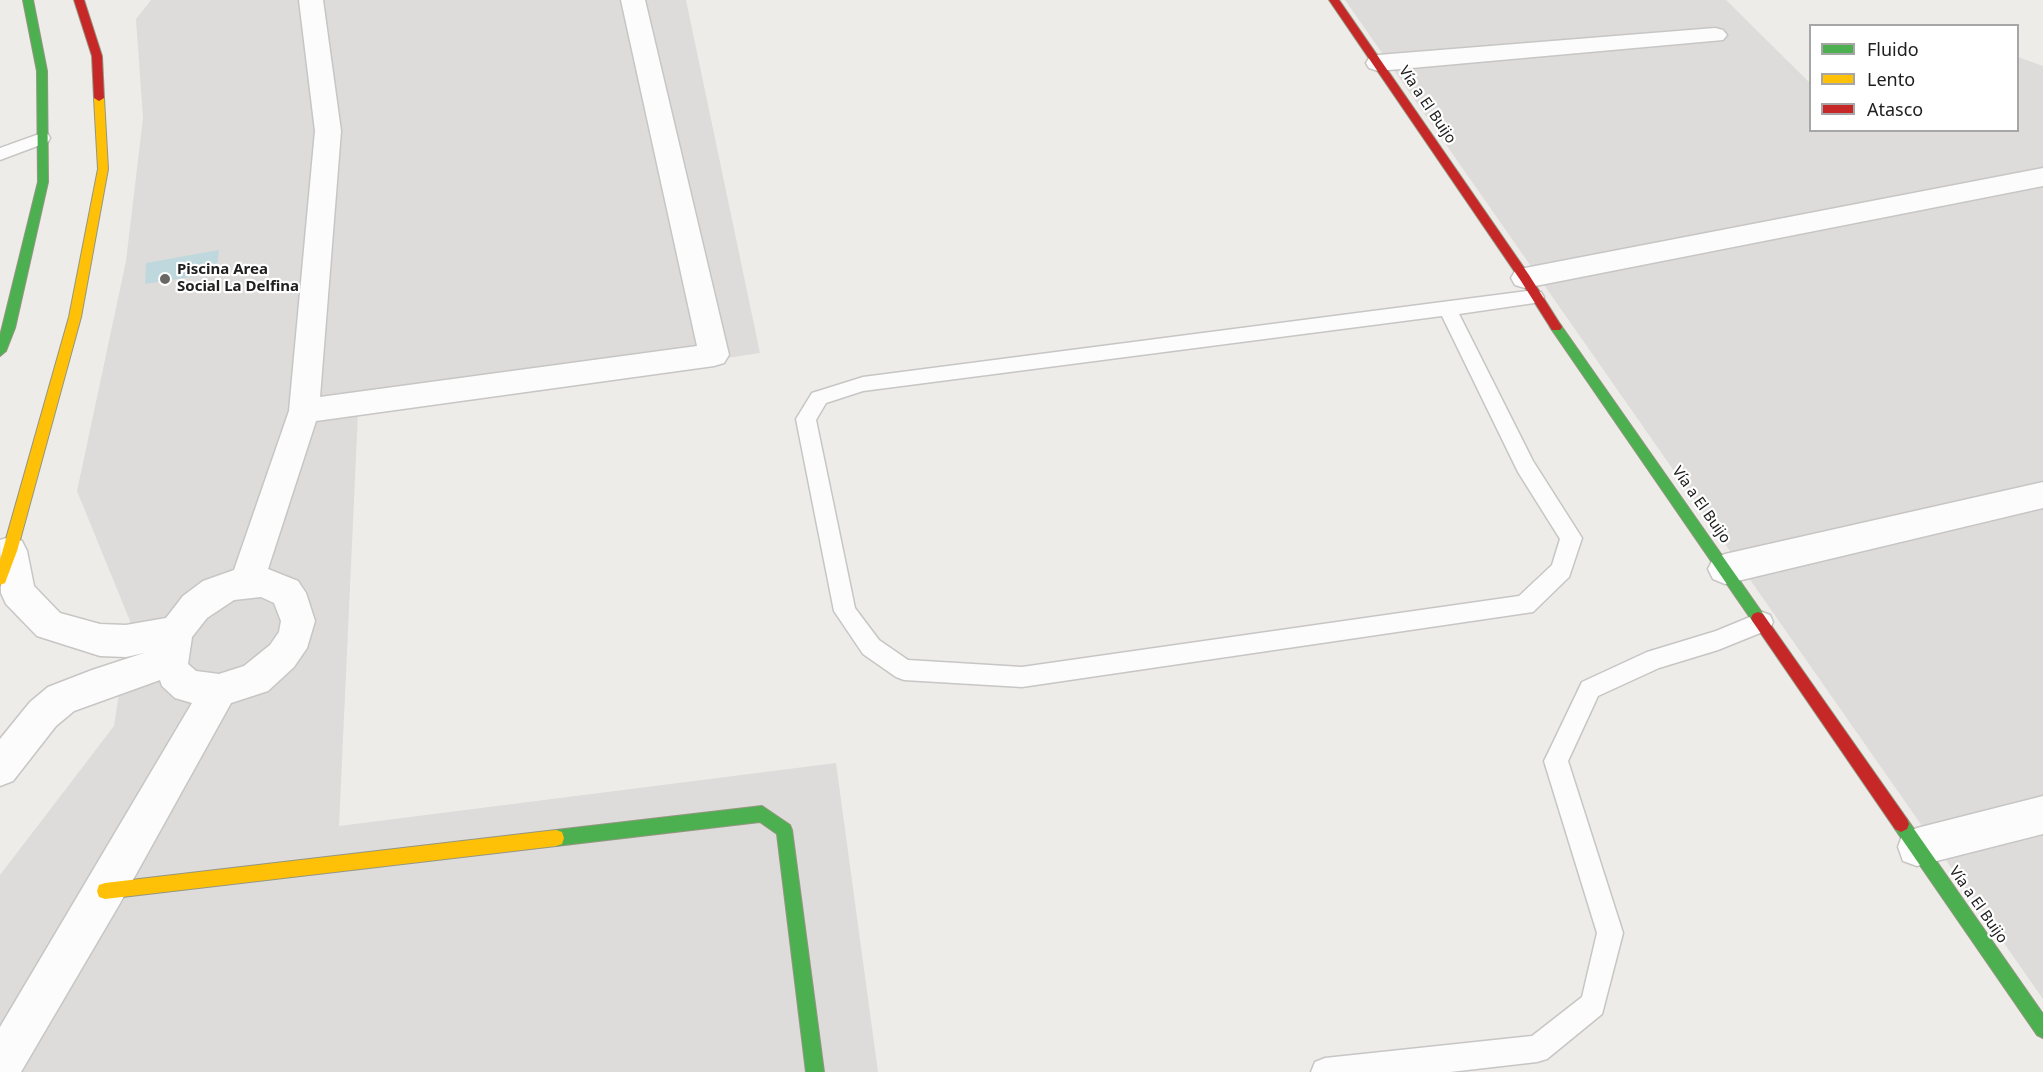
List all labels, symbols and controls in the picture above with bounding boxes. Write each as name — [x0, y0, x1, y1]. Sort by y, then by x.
legend — [1809, 24, 2019, 132]
text: Fluido — [1867, 37, 1919, 61]
street label: Vía a El Buijo — [1395, 63, 1459, 147]
text: Lento — [1867, 67, 1915, 91]
text: Atasco — [1867, 97, 1923, 121]
place label: Piscina Area Social La Delfina — [177, 261, 299, 296]
marker: Piscina Area Social La Delfina — [158, 272, 172, 286]
street label: Vía a El Buijo — [1668, 463, 1734, 547]
street label: Vía a El Buijo — [1945, 863, 2011, 947]

